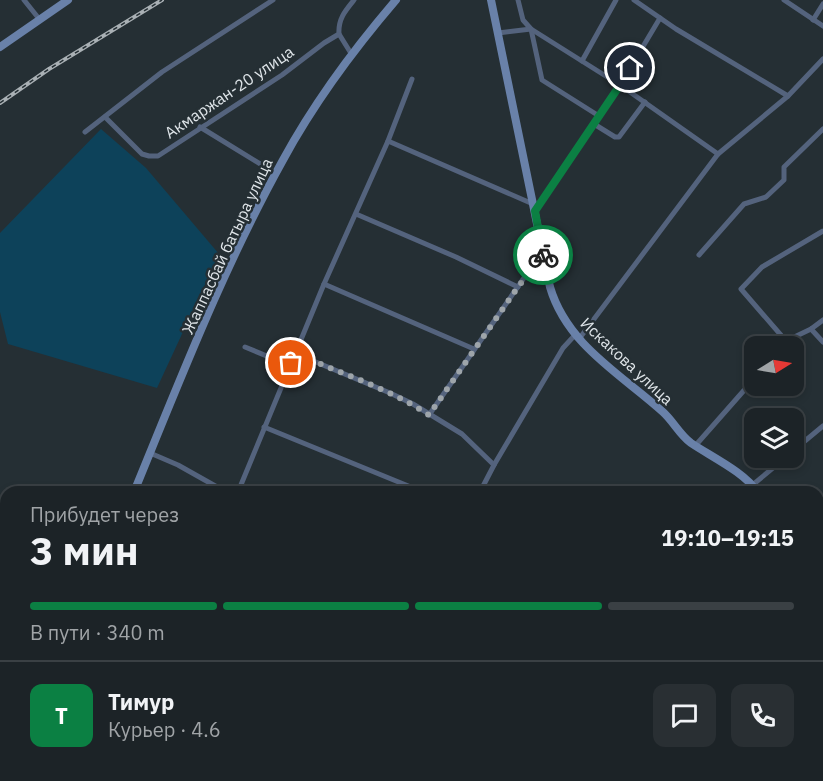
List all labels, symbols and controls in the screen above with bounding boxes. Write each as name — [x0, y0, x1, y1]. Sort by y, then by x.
street label: Акмаржан-20 улица — [161, 41, 298, 143]
pin — [604, 42, 655, 93]
icon: home — [613, 51, 646, 84]
street label: Жаппасбай батыра улица — [177, 154, 277, 337]
courier — [513, 225, 573, 285]
icon: bike — [527, 239, 560, 272]
street label: Искакова улица — [576, 313, 678, 409]
north arrow — [744, 336, 804, 396]
map controls — [744, 336, 804, 468]
pin — [265, 337, 316, 388]
icon: bag — [274, 346, 307, 379]
button: layers — [744, 408, 804, 468]
text: Прибудет через — [30, 501, 179, 528]
text: 19:10–19:15 — [661, 523, 794, 552]
text: 3 мин — [30, 525, 139, 576]
text: В пути · 340 m — [30, 619, 165, 646]
button: chat — [653, 684, 716, 747]
button: phone — [731, 684, 794, 747]
text: Тимур — [108, 687, 174, 716]
text: Т — [55, 701, 68, 730]
text: Курьер · 4.6 — [108, 716, 221, 743]

